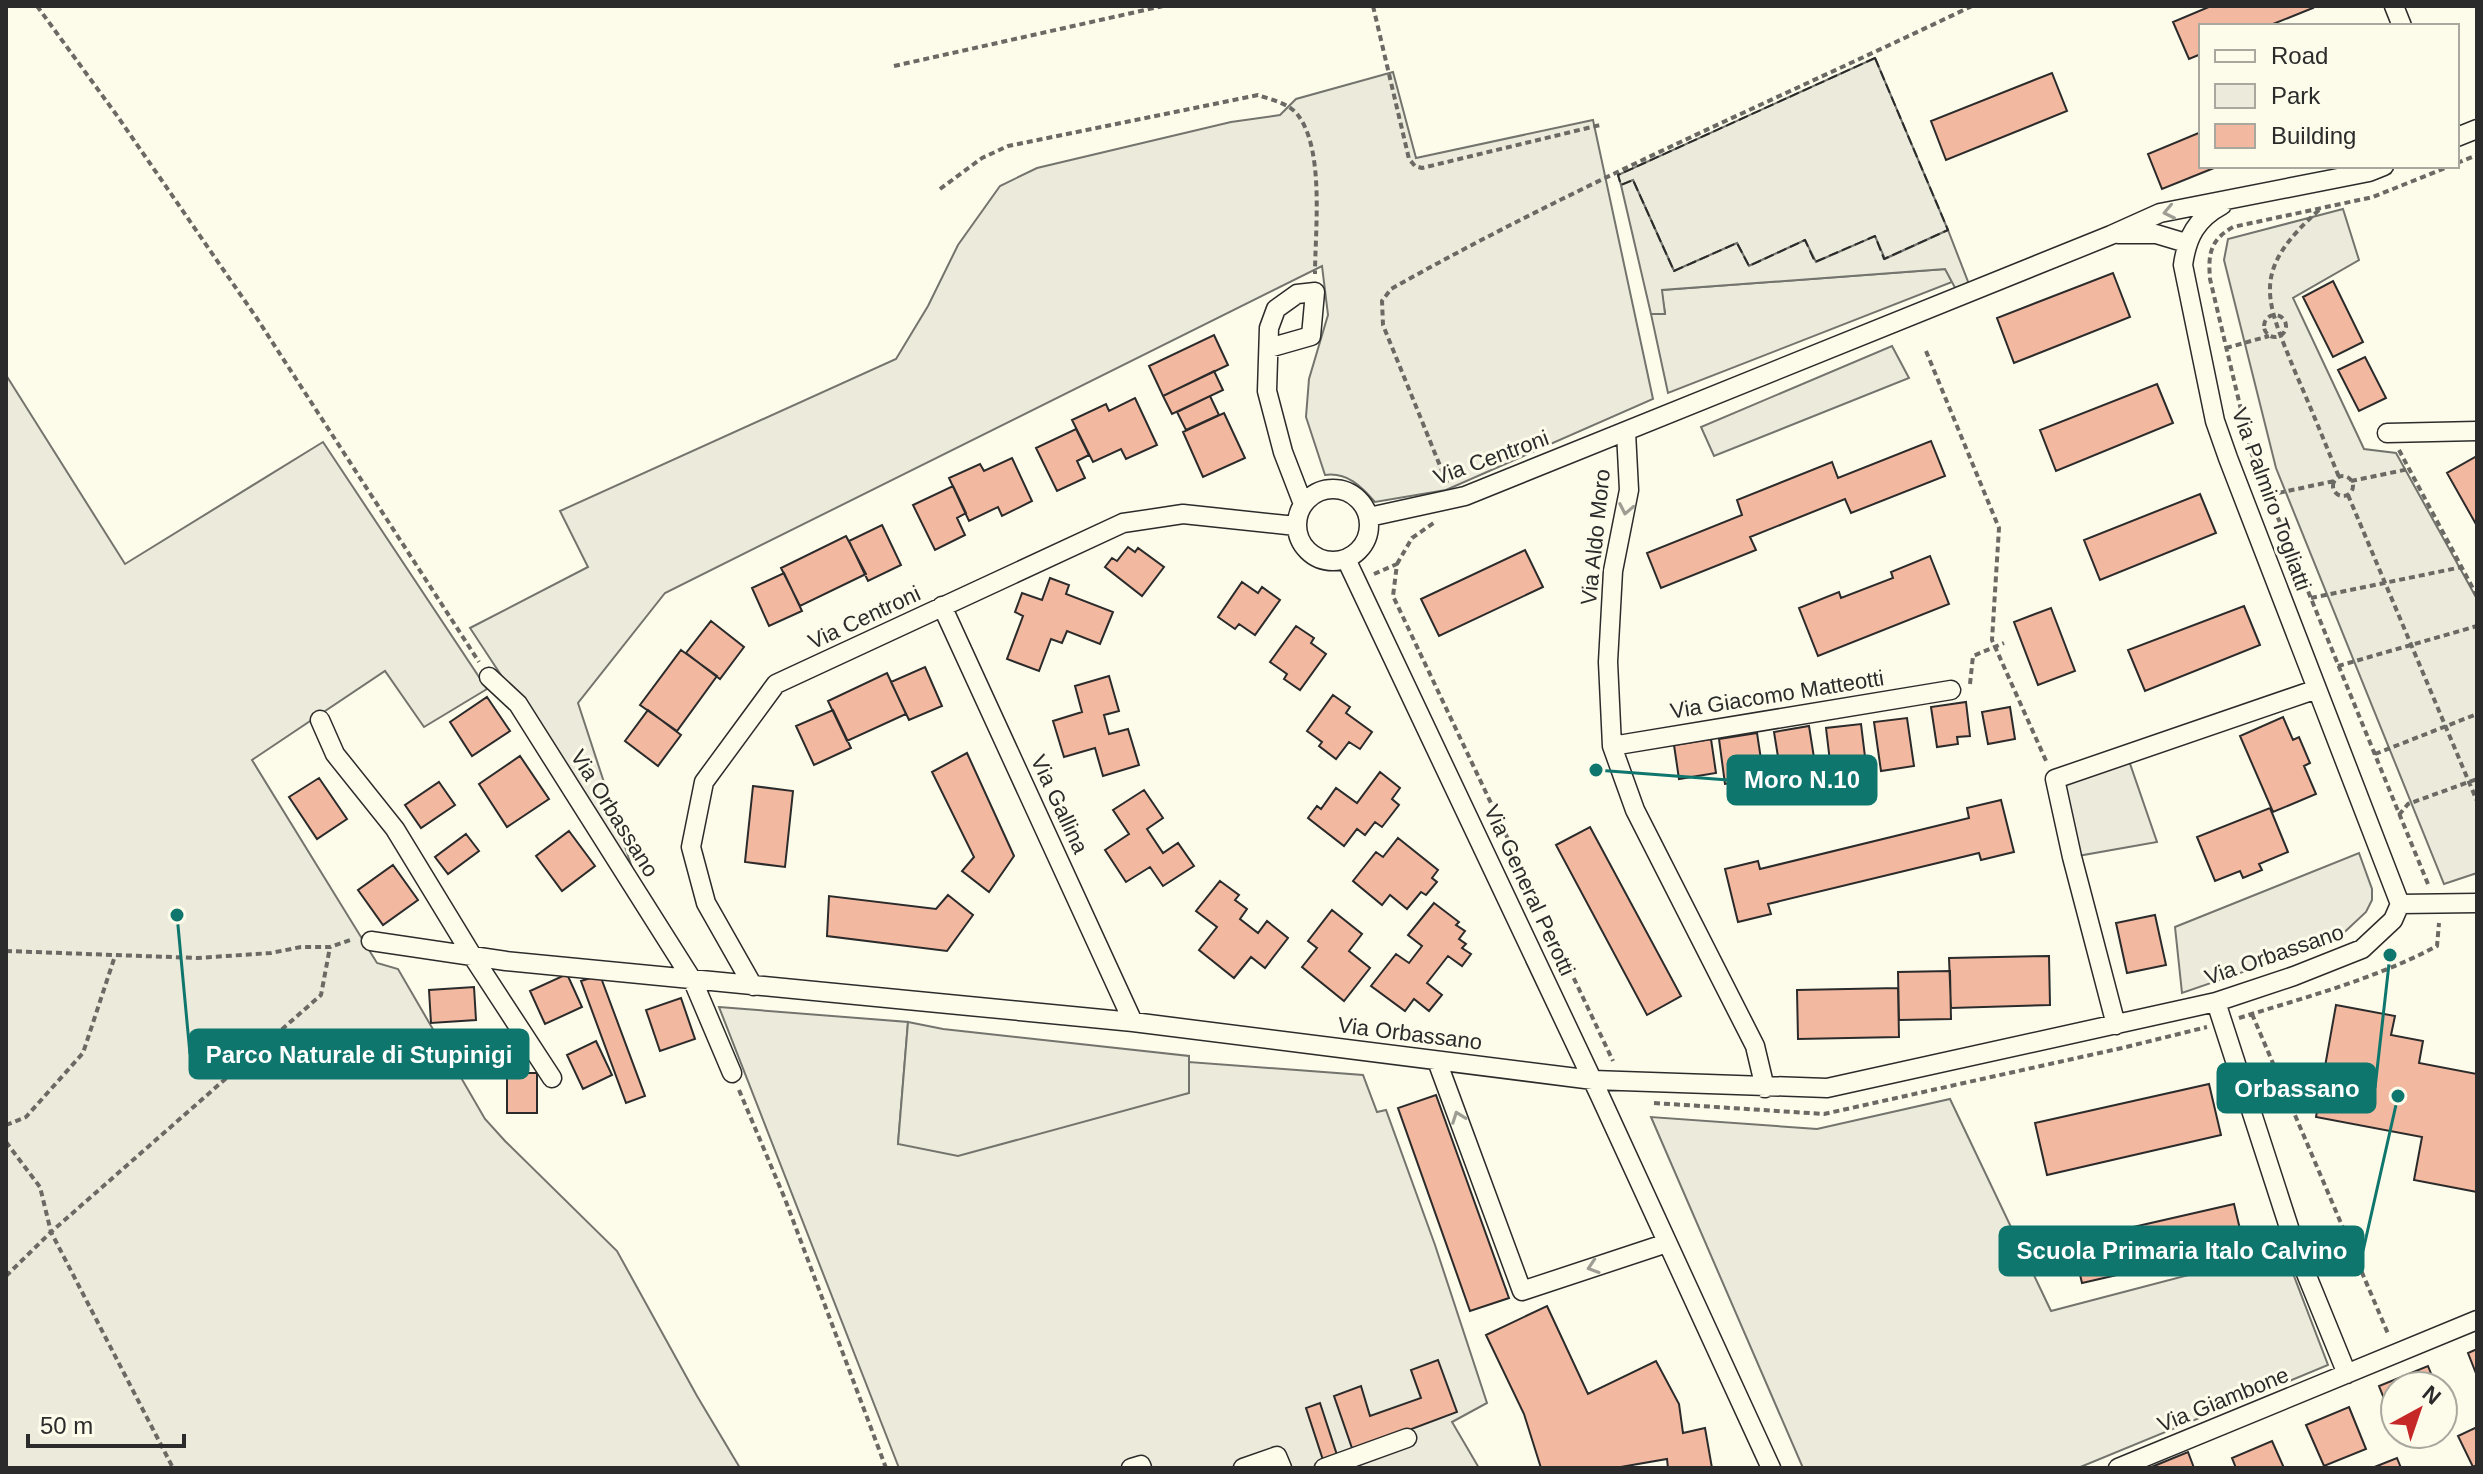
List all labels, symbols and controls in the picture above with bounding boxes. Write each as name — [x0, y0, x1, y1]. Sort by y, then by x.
legend — [2199, 24, 2459, 168]
text: Road — [2271, 42, 2328, 69]
text: Park — [2271, 82, 2321, 109]
text: Building — [2271, 122, 2356, 149]
one-way arrow — [2162, 202, 2176, 219]
street label: Via Palmiro Togliatti — [2227, 404, 2316, 594]
street label: Via Centroni — [1430, 425, 1552, 490]
street label: Via Aldo Moro — [1576, 468, 1615, 606]
one-way arrow — [1618, 502, 1635, 516]
street label: Via Centroni — [804, 581, 924, 654]
street label: Via Giacomo Matteotti — [1668, 665, 1886, 724]
street label: Via Orbassano — [566, 745, 664, 881]
street label: Via Gallina — [1026, 751, 1094, 858]
callout: Moro N.10 — [1728, 756, 1876, 804]
text: Moro N.10 — [1744, 766, 1860, 793]
street label: Via General Perotti — [1479, 801, 1580, 980]
street label: Via Orbassano — [2201, 919, 2347, 990]
street label: Via Orbassano — [1336, 1012, 1483, 1055]
callout: Parco Naturale di Stupinigi — [190, 1030, 528, 1078]
text: Parco Naturale di Stupinigi — [206, 1041, 512, 1068]
callout: Orbassano — [2218, 1064, 2375, 1112]
text: Orbassano — [2234, 1075, 2360, 1102]
one-way arrow — [1451, 1111, 1468, 1125]
callout: Scuola Primaria Italo Calvino — [2000, 1227, 2363, 1275]
text: Scuola Primaria Italo Calvino — [2017, 1237, 2347, 1264]
one-way arrow — [1587, 1258, 1601, 1274]
street label: Via Giambone — [2154, 1362, 2292, 1437]
north arrow — [2379, 1370, 2459, 1450]
text: N — [2417, 1380, 2446, 1410]
scale bar — [28, 1398, 184, 1448]
text: 50 m — [40, 1412, 93, 1439]

